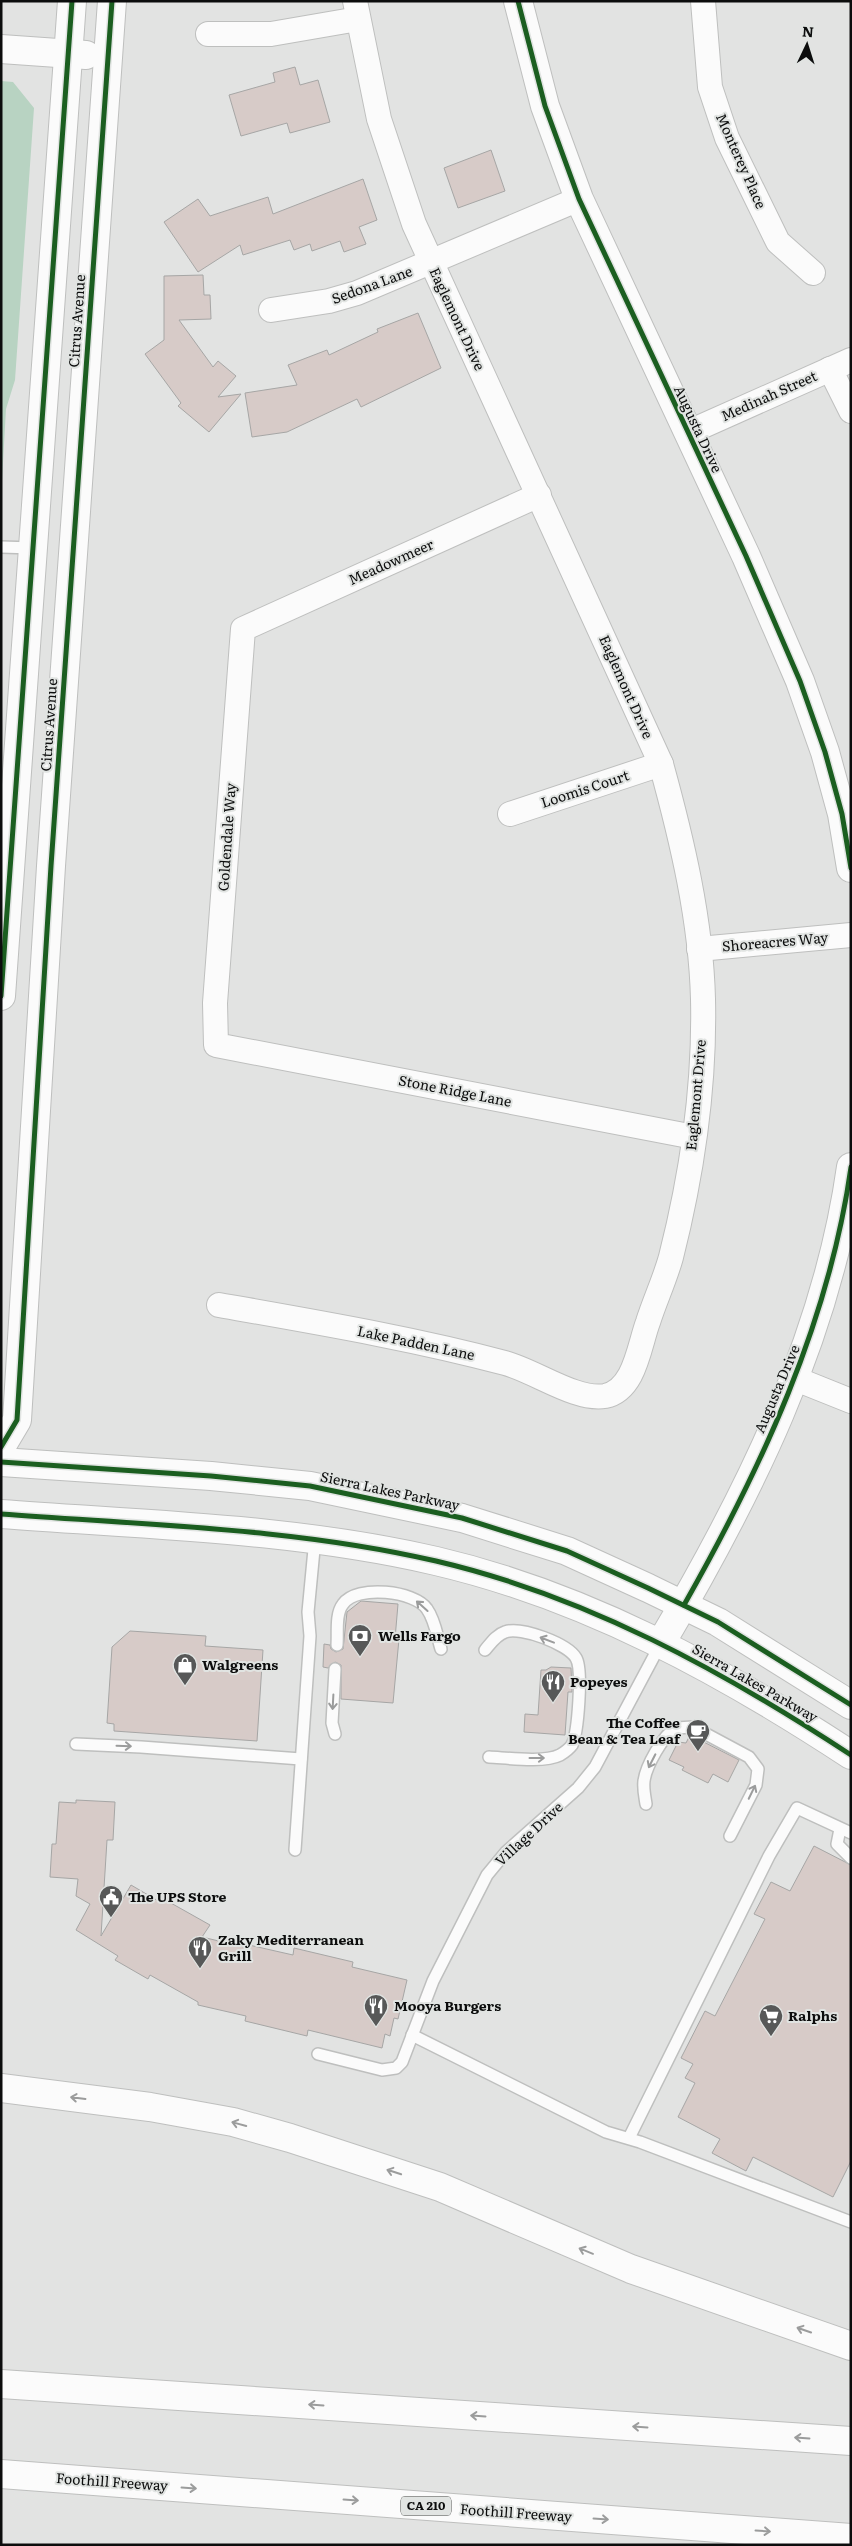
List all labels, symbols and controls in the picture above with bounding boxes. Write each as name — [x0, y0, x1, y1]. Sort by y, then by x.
north arrow — [782, 20, 832, 70]
text: N — [801, 21, 815, 41]
street label: Monterey Place — [712, 110, 772, 212]
street label: Sedona Lane — [329, 260, 415, 308]
street label: Eaglemont Drive — [425, 264, 491, 373]
street label: Citrus Avenue — [63, 274, 89, 368]
street label: Medinah Street — [717, 365, 820, 425]
street label: Augusta Drive — [670, 382, 728, 475]
street label: Meadowmeer — [345, 533, 437, 589]
street label: Eaglemont Drive — [595, 632, 659, 742]
street label: Citrus Avenue — [35, 678, 61, 772]
street label: Loomis Court — [538, 764, 632, 812]
street label: Goldendale Way — [212, 781, 240, 892]
street label: Shoreacres Way — [721, 926, 830, 956]
street label: Eaglemont Drive — [680, 1039, 710, 1151]
street label: Stone Ridge Lane — [397, 1069, 513, 1111]
street label: Lake Padden Lane — [356, 1320, 477, 1364]
street label: Augusta Drive — [748, 1341, 804, 1436]
street label: Sierra Lakes Parkway — [319, 1465, 463, 1515]
one-way arrow — [416, 1600, 429, 1612]
bank icon: Wells Fargo — [347, 1623, 373, 1657]
place label: Wells Fargo — [378, 1625, 461, 1645]
one-way arrow — [539, 1635, 555, 1644]
street label: Sierra Lakes Parkway — [689, 1638, 823, 1727]
shop icon: Walgreens — [172, 1652, 198, 1686]
place label: Walgreens — [202, 1654, 278, 1674]
restaurant icon: Popeyes — [540, 1669, 566, 1703]
place label: Popeyes — [570, 1671, 628, 1691]
one-way arrow — [329, 1693, 338, 1709]
place label: The Coffee Bean & Tea Leaf — [568, 1712, 682, 1748]
cafe icon: The Coffee Bean & Tea Leaf — [685, 1718, 711, 1752]
one-way arrow — [116, 1741, 132, 1751]
one-way arrow — [529, 1753, 545, 1763]
one-way arrow — [647, 1754, 657, 1769]
one-way arrow — [748, 1785, 757, 1800]
street label: Village Drive — [490, 1797, 567, 1870]
public building icon: The UPS Store — [98, 1884, 124, 1918]
place label: The UPS Store — [128, 1886, 227, 1906]
place label: Zaky Mediterranean Grill — [218, 1929, 364, 1965]
restaurant icon: Zaky Mediterranean Grill — [187, 1935, 213, 1969]
restaurant icon: Mooya Burgers — [363, 1993, 389, 2027]
place label: Mooya Burgers — [394, 1995, 501, 2015]
supermarket icon: Ralphs — [758, 2003, 784, 2037]
place label: Ralphs — [788, 2005, 837, 2025]
one-way arrow — [71, 2093, 87, 2103]
one-way arrow — [231, 2119, 247, 2128]
one-way arrow — [387, 2167, 402, 2176]
one-way arrow — [579, 2246, 594, 2255]
one-way arrow — [797, 2325, 813, 2335]
one-way arrow — [308, 2400, 324, 2409]
one-way arrow — [470, 2411, 486, 2420]
one-way arrow — [632, 2422, 648, 2431]
one-way arrow — [794, 2433, 810, 2442]
street label: Foothill Freeway — [56, 2467, 170, 2495]
one-way arrow — [181, 2483, 197, 2493]
one-way arrow — [343, 2496, 359, 2505]
road number: CA 210 — [401, 2496, 451, 2516]
street label: Foothill Freeway — [460, 2498, 574, 2526]
one-way arrow — [593, 2515, 609, 2524]
one-way arrow — [755, 2527, 771, 2536]

